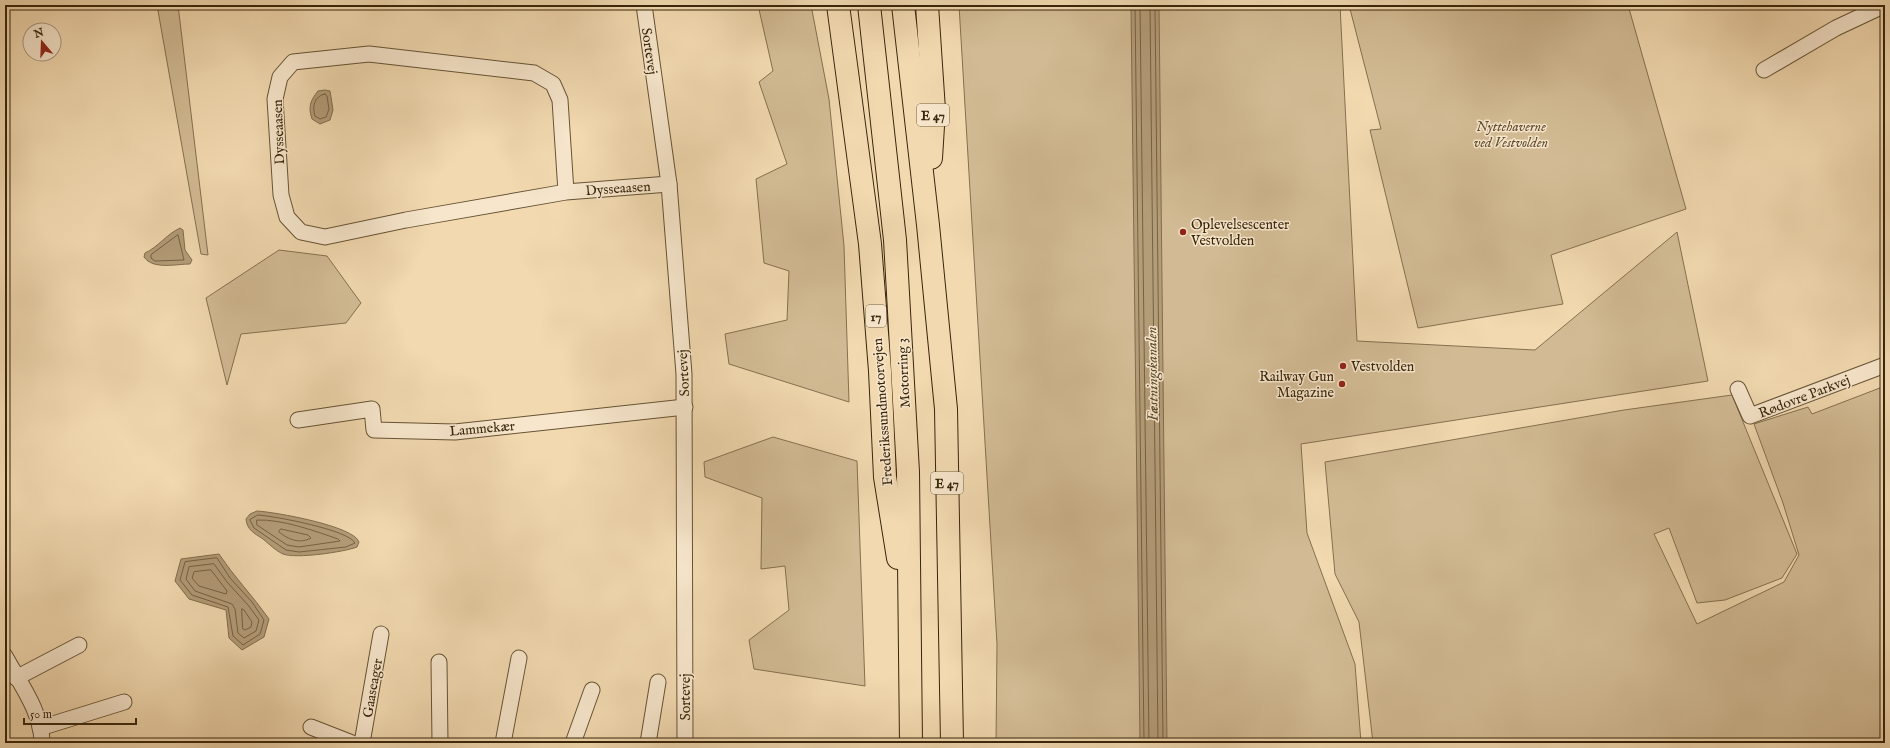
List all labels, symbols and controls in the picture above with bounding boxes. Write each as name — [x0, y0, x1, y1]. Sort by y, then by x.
north arrow — [22, 22, 62, 62]
text: N — [31, 25, 46, 42]
street label: Sortevej — [637, 27, 661, 76]
street label: Dysseaasen — [269, 98, 289, 165]
road number: E 47 — [917, 104, 949, 126]
park label: Nyttehaverne ved Vestvolden — [1474, 118, 1548, 152]
street label: Dysseaasen — [585, 178, 652, 200]
place label: Oplevelsescenter Vestvolden — [1190, 216, 1289, 250]
marker: Oplevelsescenter Vestvolden — [1178, 227, 1188, 237]
road number: 17 — [866, 305, 886, 327]
water label: Fæstningskanalen — [1142, 326, 1164, 422]
street label: Frederikssundmotorvejen — [869, 337, 897, 486]
street label: Motorring 3 — [893, 337, 915, 408]
street label: Sortevej — [674, 349, 694, 397]
place label: Vestvolden — [1350, 358, 1415, 376]
marker: Vestvolden — [1338, 361, 1348, 371]
place label: Railway Gun Magazine — [1259, 368, 1335, 402]
street label: Rødovre Parkvej — [1756, 371, 1853, 423]
marker: Railway Gun Magazine — [1337, 379, 1347, 389]
street label: Lammekær — [448, 417, 516, 441]
road number: E 47 — [931, 472, 963, 494]
street label: Gaaseager — [359, 657, 387, 719]
street label: Sortevej — [677, 674, 695, 720]
scale bar — [24, 700, 136, 726]
text: 50 m — [30, 707, 52, 722]

